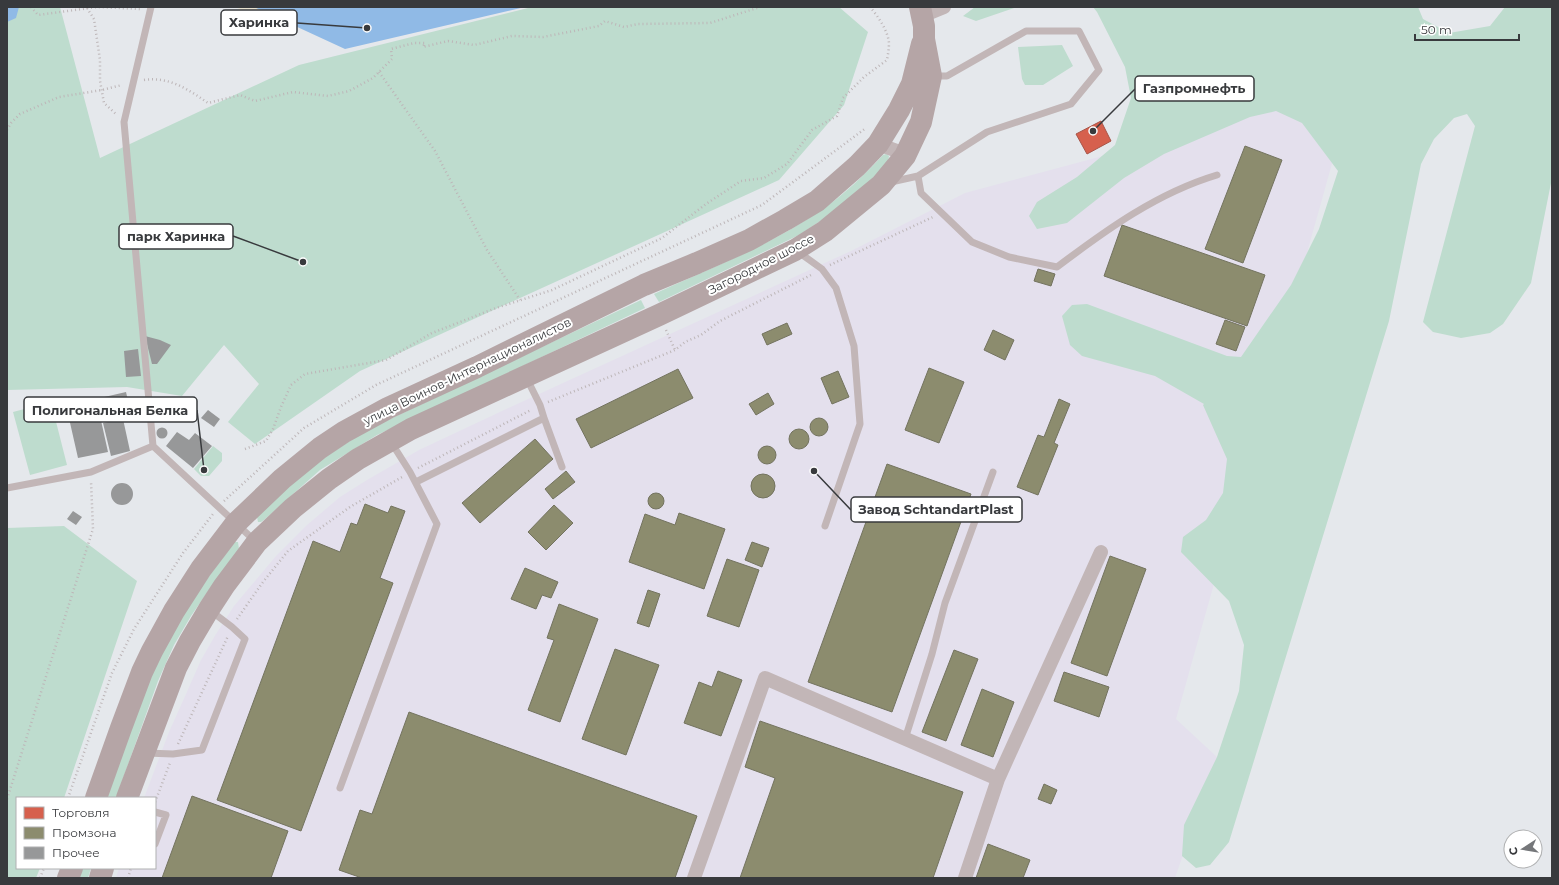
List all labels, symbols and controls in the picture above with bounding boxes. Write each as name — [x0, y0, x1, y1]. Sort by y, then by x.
callout: Харинка — [221, 10, 297, 35]
text: Харинка — [229, 14, 289, 30]
scale bar — [1415, 16, 1519, 42]
text: 50 m — [1421, 22, 1452, 37]
callout: Газпромнефть — [1135, 76, 1254, 101]
text: Газпромнефть — [1143, 80, 1245, 96]
callout: парк Харинка — [119, 224, 233, 249]
text: парк Харинка — [127, 228, 225, 244]
street label: Загородное шоссе — [706, 231, 816, 297]
street label: улица Воинов-Интернационалистов — [360, 314, 573, 428]
callout: Полигональная Белка — [24, 397, 197, 422]
text: Полигональная Белка — [32, 402, 188, 418]
callout: Завод SchtandartPlast — [851, 497, 1022, 522]
text: Завод SchtandartPlast — [857, 501, 1014, 517]
legend — [16, 797, 156, 869]
text: Торговля — [52, 805, 109, 820]
text: Промзона — [52, 825, 116, 840]
north arrow — [1503, 829, 1543, 869]
text: Прочее — [52, 845, 100, 860]
text: С — [1506, 846, 1521, 856]

